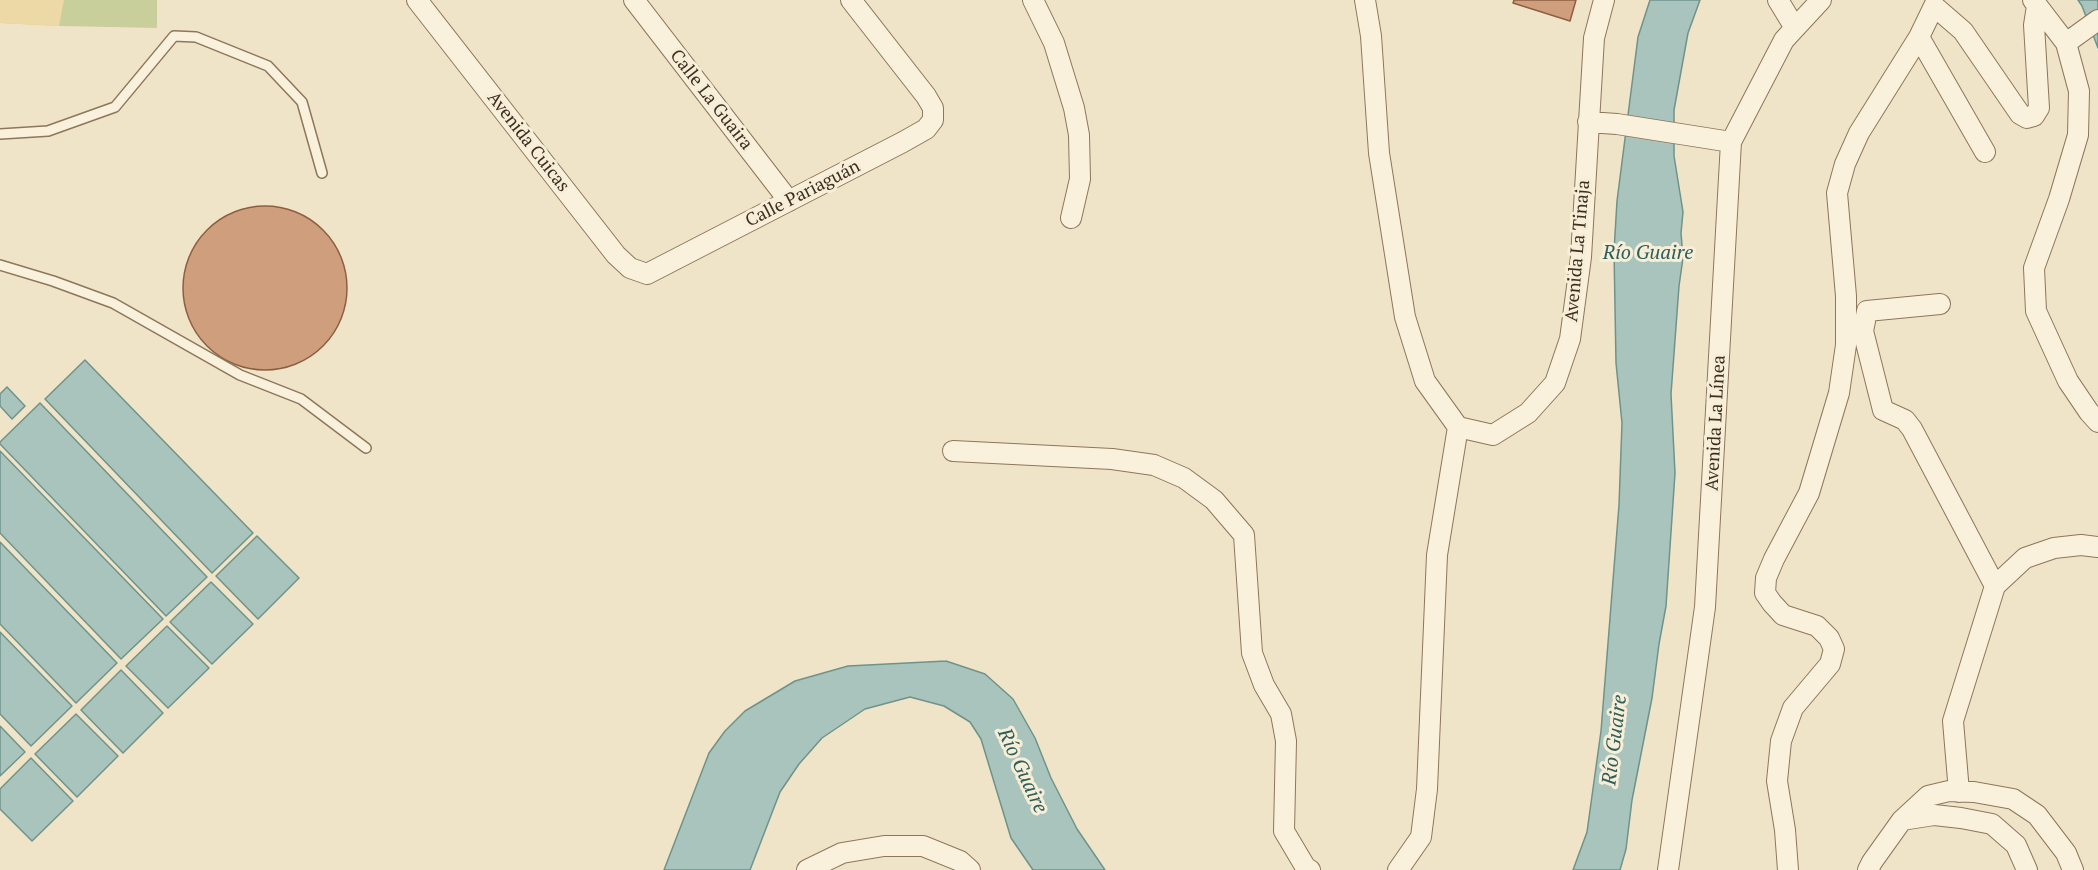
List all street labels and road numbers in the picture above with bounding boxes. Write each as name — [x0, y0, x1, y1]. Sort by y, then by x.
street label: Calle La Guaira — [665, 45, 757, 155]
street label: Avenida Cuicas — [482, 88, 574, 196]
street label: Calle Pariaguán — [742, 156, 864, 232]
street label: Avenida La Tinaja — [1561, 179, 1595, 323]
street label: Avenida La Línea — [1702, 355, 1730, 491]

